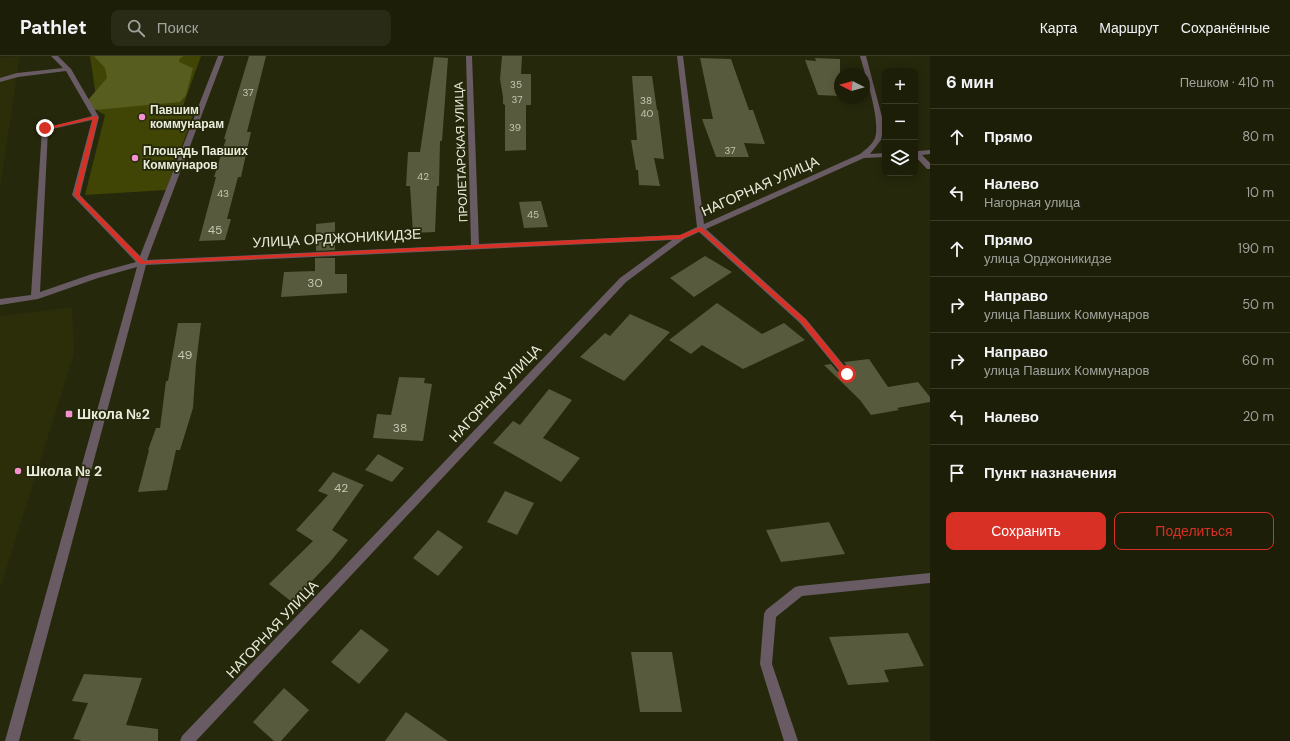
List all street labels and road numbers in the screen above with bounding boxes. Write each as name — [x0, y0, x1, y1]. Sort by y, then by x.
street label: ПРОЛЕТАРСКАЯ УЛИЦА — [451, 82, 471, 222]
street label: НАГОРНАЯ УЛИЦА — [698, 152, 822, 220]
street label: УЛИЦА ОРДЖОНИКИДЗЕ — [252, 225, 422, 251]
street label: НАГОРНАЯ УЛИЦА — [445, 340, 545, 446]
street label: НАГОРНАЯ УЛИЦА — [222, 576, 322, 682]

